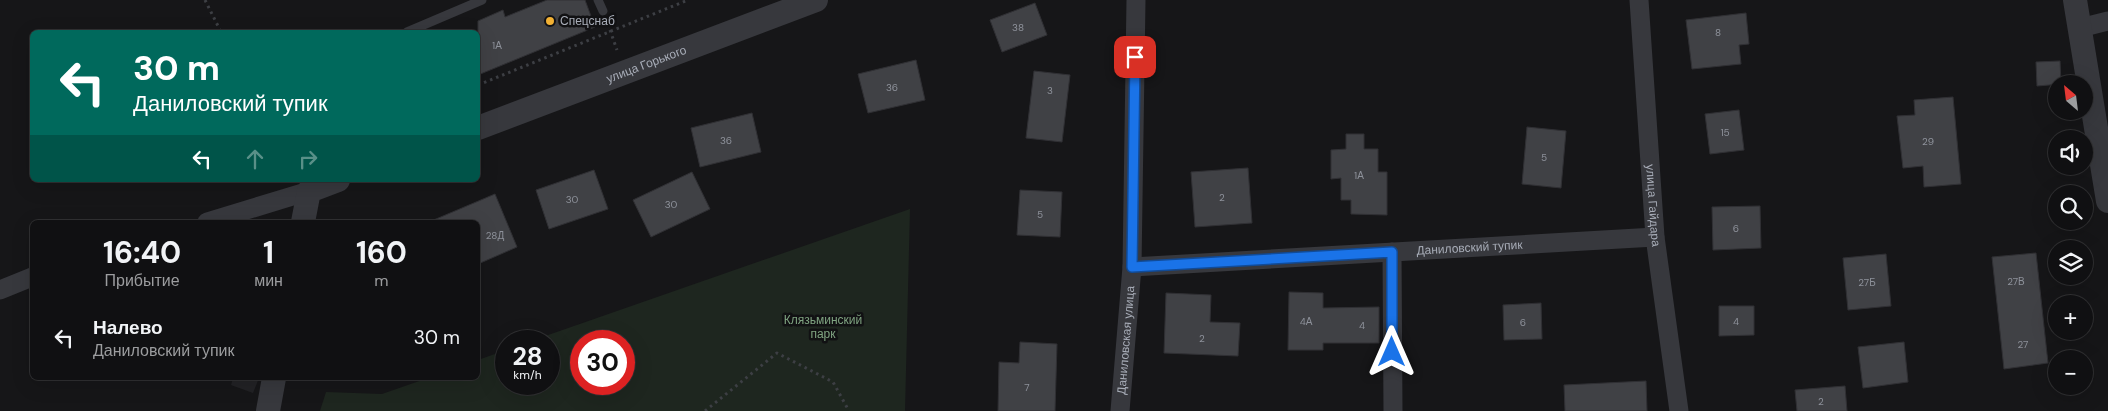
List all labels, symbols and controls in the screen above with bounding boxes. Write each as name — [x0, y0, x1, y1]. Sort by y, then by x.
place label: Спецснаб — [560, 13, 615, 29]
marker: Спецснаб — [544, 15, 556, 27]
house number: 38 — [1012, 21, 1024, 34]
house number: 8 — [1715, 26, 1721, 39]
pin — [1114, 36, 1156, 78]
house number: 1А — [492, 39, 502, 52]
street label: улица Горького — [604, 42, 689, 87]
icon: arrive — [1121, 43, 1149, 71]
text: 30 m — [133, 45, 220, 91]
icon: left — [50, 50, 115, 115]
north arrow — [2048, 75, 2092, 120]
map controls — [2048, 75, 2093, 395]
house number: 36 — [886, 81, 898, 94]
house number: 3 — [1047, 84, 1053, 97]
text: Даниловский тупик — [133, 89, 328, 118]
house number: 15 — [1720, 126, 1730, 139]
button: sound — [2048, 130, 2093, 175]
house number: 36 — [720, 134, 732, 147]
house number: 29 — [1922, 135, 1934, 148]
icon: left — [188, 145, 216, 173]
icon: ahead — [241, 145, 269, 173]
icon: right — [294, 145, 322, 173]
house number: 5 — [1541, 151, 1547, 164]
street label: улица Гайдара — [1642, 164, 1664, 248]
house number: 1А — [1354, 169, 1364, 182]
button: search — [2048, 185, 2093, 230]
house number: 2 — [1219, 191, 1225, 204]
house number: 30 — [566, 193, 579, 206]
house number: 30 — [665, 198, 678, 211]
house number: 5 — [1037, 208, 1043, 221]
house number: 6 — [1733, 222, 1739, 235]
house number: 28Д — [486, 229, 504, 242]
text: 16:40 — [103, 233, 181, 272]
text: 1 — [263, 233, 274, 272]
text: 160 — [356, 233, 407, 272]
street label: Даниловский тупик — [1416, 237, 1524, 259]
button: layers — [2048, 240, 2093, 285]
text: Прибытие — [104, 270, 180, 291]
text: мин — [254, 270, 283, 291]
text: m — [374, 270, 389, 291]
house number: 27В — [2007, 275, 2025, 288]
house number: 27Б — [1858, 276, 1876, 289]
street label: Даниловская улица — [1113, 285, 1138, 395]
button: + — [2048, 295, 2093, 340]
park label: Клязьминский парк — [784, 312, 862, 342]
text: Налево — [93, 315, 163, 340]
house number: 4А — [1300, 315, 1313, 328]
house number: 4 — [1733, 315, 1739, 328]
house number: 6 — [1520, 316, 1526, 329]
house number: 4 — [1359, 319, 1365, 332]
icon: left — [50, 324, 78, 352]
text: 30 m — [414, 325, 460, 350]
position arrow — [1365, 325, 1417, 377]
speed limit sign: 30 — [570, 330, 635, 395]
house number: 2 — [1199, 332, 1205, 345]
house number: 27 — [2018, 338, 2028, 351]
text: Даниловский тупик — [93, 340, 234, 361]
text: 28 — [512, 340, 543, 373]
button: − — [2048, 350, 2093, 395]
text: km/h — [513, 367, 542, 383]
house number: 7 — [1024, 381, 1030, 394]
house number: 2 — [1818, 395, 1824, 408]

